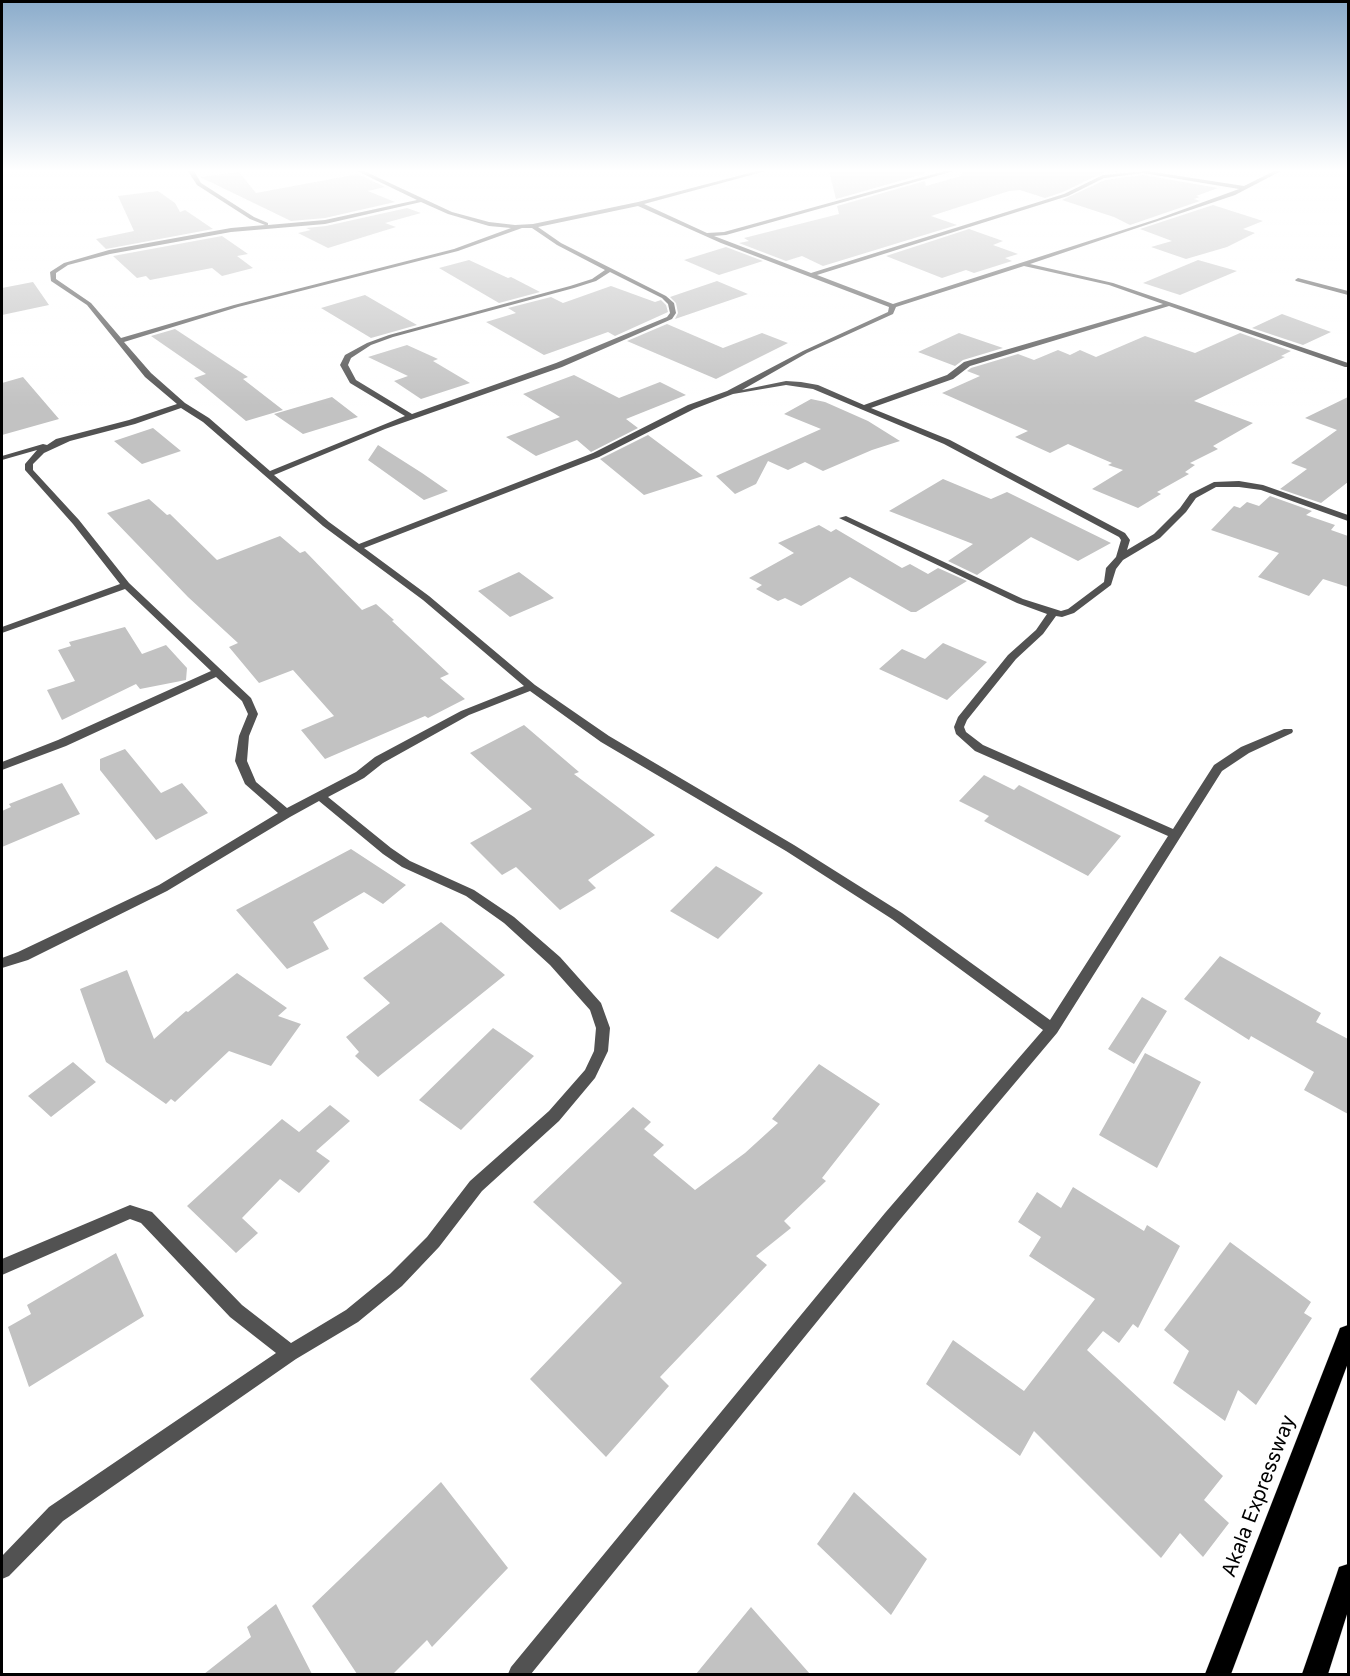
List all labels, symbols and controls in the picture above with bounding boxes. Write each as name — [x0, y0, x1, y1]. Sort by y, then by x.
street label: Akala Expressway — [1217, 1412, 1301, 1580]

